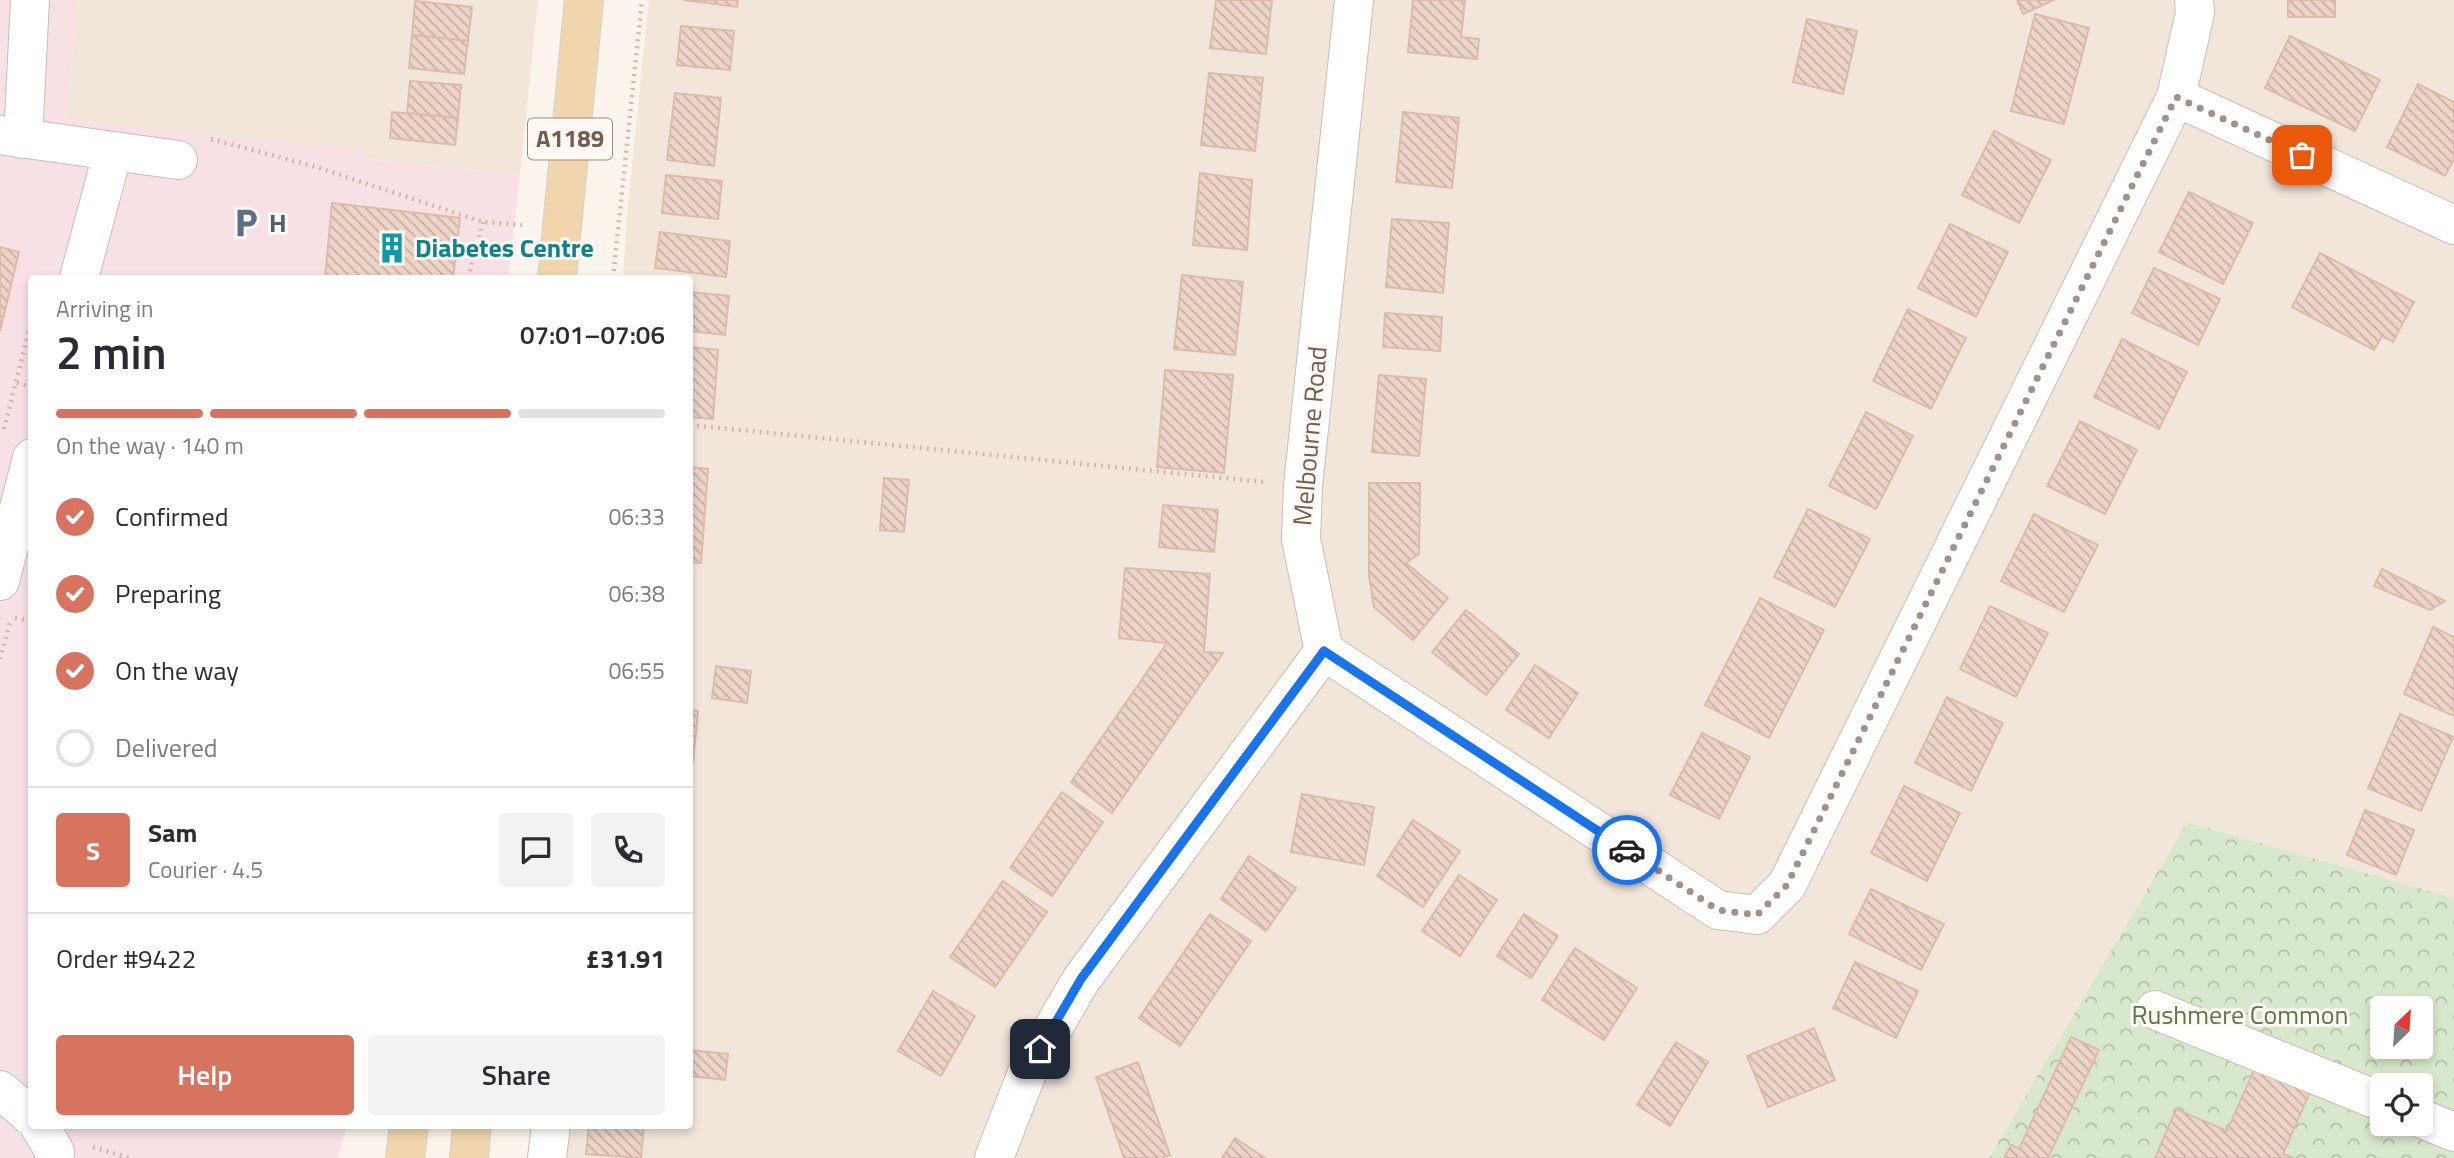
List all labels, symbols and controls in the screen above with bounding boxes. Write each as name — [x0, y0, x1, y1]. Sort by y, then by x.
road number: A1189 — [528, 119, 612, 160]
pin — [2272, 125, 2332, 185]
icon: bag — [2283, 136, 2321, 174]
place label: H — [269, 203, 287, 242]
parking icon: H — [229, 206, 263, 240]
place label: Diabetes Centre — [415, 228, 594, 267]
building icon: Diabetes Centre — [375, 231, 409, 265]
text: Arriving in — [56, 291, 153, 326]
text: 07:01–07:06 — [520, 315, 665, 354]
text: 2 min — [56, 317, 167, 387]
street label: Melbourne Road — [1282, 345, 1337, 527]
text: On the way · 140 m — [56, 428, 244, 463]
text: Confirmed — [115, 497, 229, 536]
icon: check — [56, 498, 94, 536]
text: 06:33 — [608, 499, 665, 534]
text: Preparing — [115, 574, 221, 613]
icon: check — [56, 575, 94, 613]
text: 06:38 — [608, 576, 665, 611]
text: On the way — [115, 651, 239, 690]
icon: check — [56, 652, 94, 690]
text: 06:55 — [608, 653, 665, 688]
text: Delivered — [115, 728, 218, 767]
text: Sam — [148, 813, 197, 852]
button: chat — [499, 813, 573, 887]
button: phone — [591, 813, 665, 887]
courier — [1592, 815, 1662, 885]
text: S — [86, 831, 100, 870]
icon: car — [1608, 831, 1646, 869]
text: Courier · 4.5 — [148, 852, 263, 887]
text: Order #9422 — [56, 939, 196, 978]
text: £31.91 — [586, 939, 665, 978]
park label: Rushmere Common — [2131, 995, 2349, 1034]
north arrow — [2370, 996, 2432, 1059]
map controls — [2370, 996, 2433, 1136]
pin — [1010, 1019, 1070, 1079]
icon: home — [1021, 1030, 1059, 1068]
button: Help — [56, 1035, 354, 1115]
button: Share — [368, 1035, 665, 1115]
button: locate — [2370, 1073, 2433, 1136]

